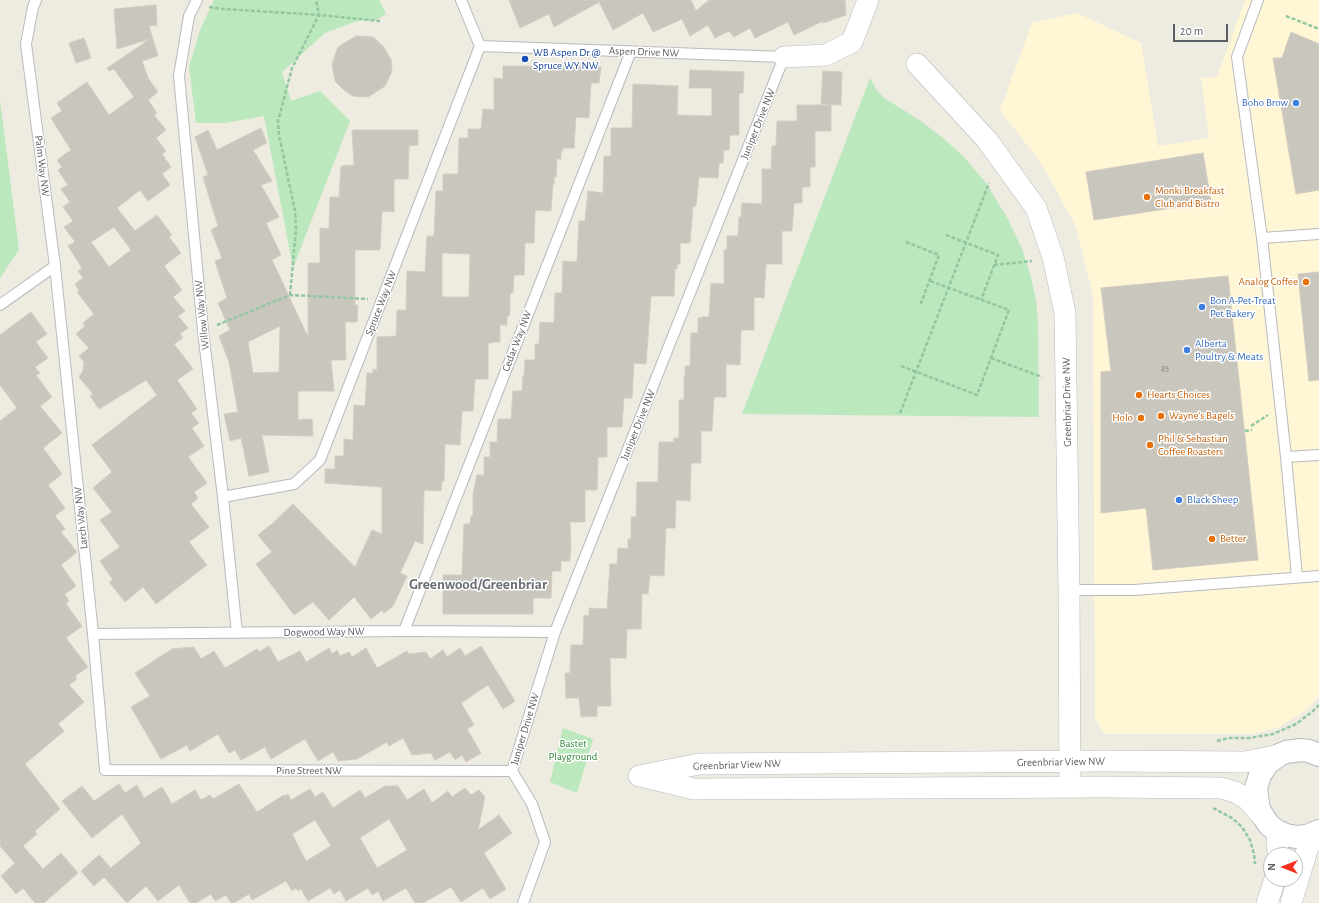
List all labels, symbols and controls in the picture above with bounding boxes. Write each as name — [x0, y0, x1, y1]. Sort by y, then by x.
scale bar — [1175, 16, 1230, 42]
text: 20 m — [1180, 25, 1203, 37]
street label: Aspen Drive NW — [609, 44, 679, 60]
place label: WB Aspen Dr @ Spruce WY NW — [533, 46, 601, 72]
marker: WB Aspen Dr @ Spruce WY NW — [520, 54, 530, 64]
street label: Juniper Drive NW — [738, 87, 778, 161]
place label: Boho Brow — [1242, 96, 1288, 110]
marker: Boho Brow — [1291, 98, 1301, 108]
street label: Palm Way NW — [32, 135, 52, 197]
place label: Monki Breakfast Club and Bistro — [1155, 184, 1224, 210]
marker: Monki Breakfast Club and Bistro — [1142, 192, 1152, 202]
street label: Spruce Way NW — [363, 269, 399, 337]
place label: Analog Coffee — [1238, 275, 1298, 289]
marker: Analog Coffee — [1301, 277, 1311, 287]
street label: Willow Way NW — [192, 279, 212, 351]
place label: Bon A-Pet-Treat Pet Bakery — [1210, 294, 1276, 320]
marker: Bon A-Pet-Treat Pet Bakery — [1197, 302, 1207, 312]
street label: Cedar Way NW — [499, 309, 535, 373]
place label: Alberta Poultry & Meats — [1195, 337, 1263, 363]
marker: Alberta Poultry & Meats — [1182, 345, 1192, 355]
street label: Greenbriar Drive NW — [1060, 357, 1074, 447]
house number: 25 — [1161, 363, 1169, 373]
street label: Juniper Drive NW — [618, 388, 658, 462]
place label: Hearts Choices — [1147, 388, 1210, 402]
marker: Hearts Choices — [1134, 390, 1144, 400]
place label: Wayne’s Bagels — [1169, 409, 1234, 423]
place label: Holo — [1112, 411, 1133, 425]
marker: Wayne’s Bagels — [1156, 411, 1166, 421]
marker: Holo — [1136, 413, 1146, 423]
place label: Phil & Sebastian Coffee Roasters — [1158, 432, 1228, 458]
marker: Phil & Sebastian Coffee Roasters — [1145, 440, 1155, 450]
street label: Larch Way NW — [71, 486, 91, 550]
place label: Black Sheep — [1187, 493, 1238, 507]
marker: Black Sheep — [1174, 495, 1184, 505]
place label: Better — [1220, 532, 1246, 546]
marker: Better — [1207, 534, 1217, 544]
district label: Greenwood/Greenbriar — [409, 575, 547, 593]
street label: Dogwood Way NW — [283, 625, 365, 639]
street label: Juniper Drive NW — [508, 691, 542, 767]
park label: Bastet Playground — [548, 737, 598, 763]
street label: Greenbriar View NW — [1017, 755, 1105, 769]
street label: Greenbriar View NW — [693, 757, 781, 773]
street label: Pine Street NW — [276, 764, 342, 778]
north arrow — [1263, 847, 1303, 887]
text: N — [1266, 863, 1277, 871]

